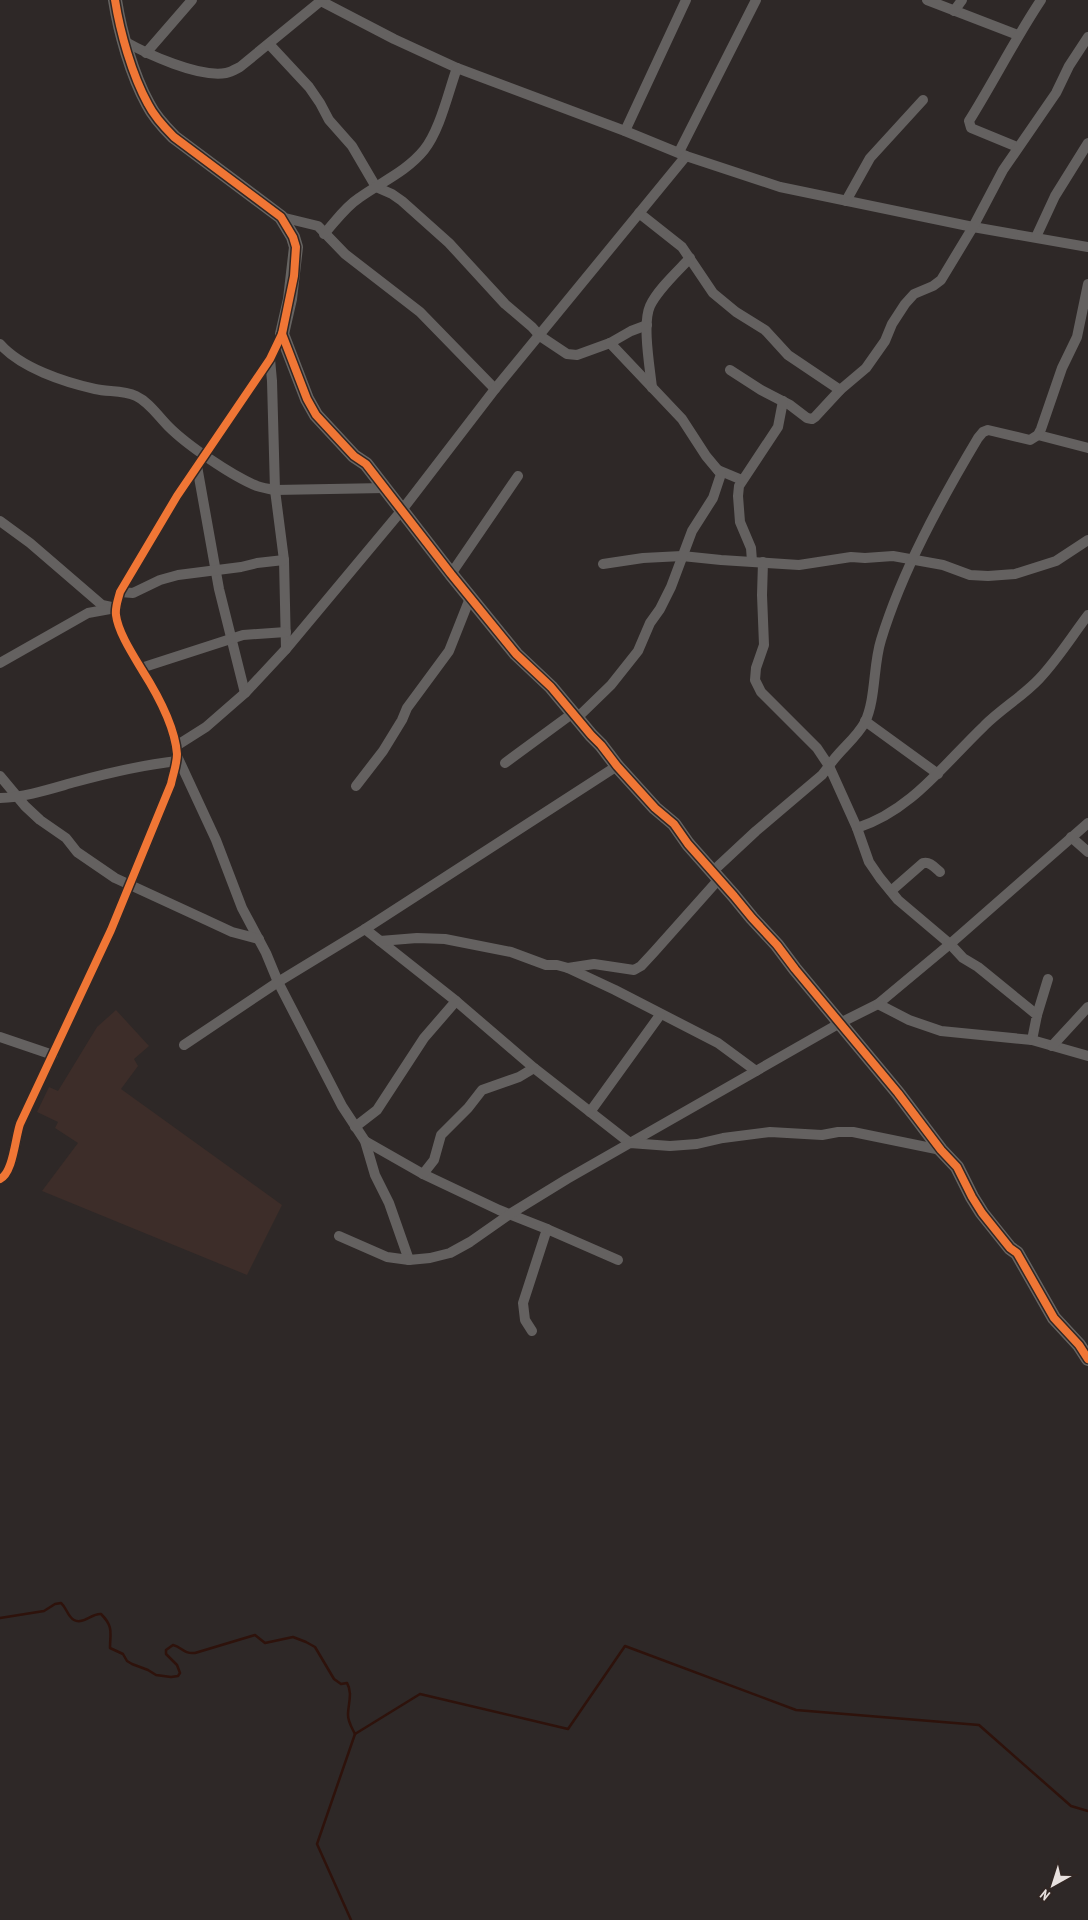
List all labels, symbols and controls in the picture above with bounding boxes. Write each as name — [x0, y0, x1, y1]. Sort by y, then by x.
north arrow — [1028, 1860, 1078, 1910]
text: N — [1036, 1886, 1053, 1904]

